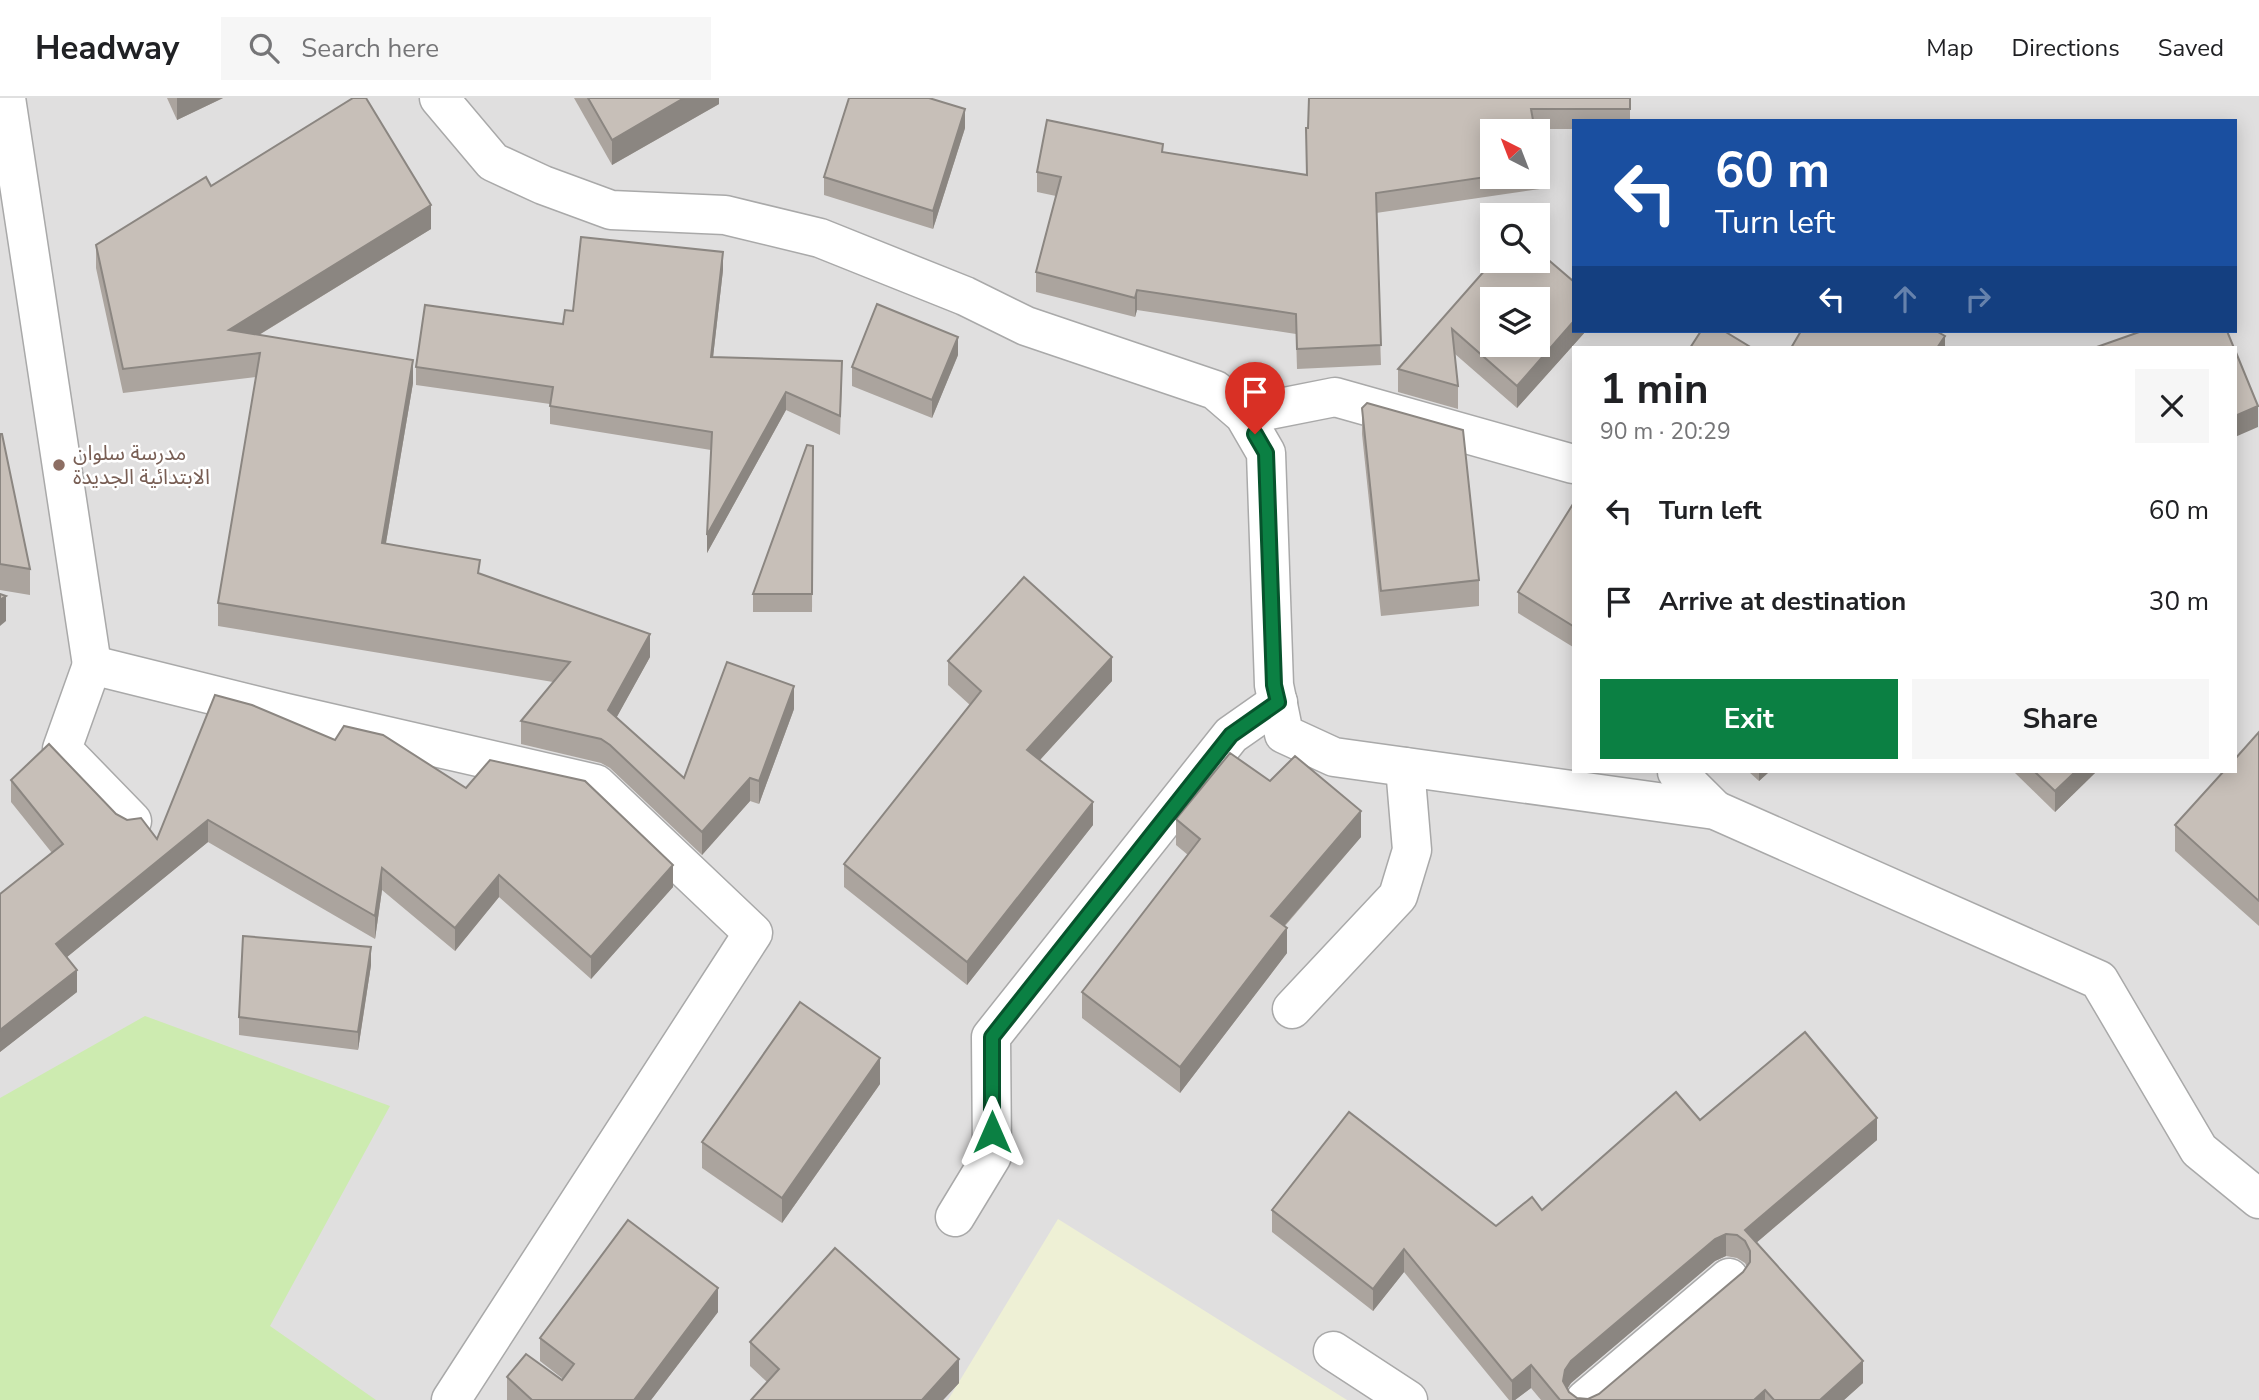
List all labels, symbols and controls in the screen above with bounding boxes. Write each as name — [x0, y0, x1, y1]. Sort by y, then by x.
search box — [221, 17, 711, 80]
text: Headway — [35, 26, 179, 71]
icon: search — [245, 29, 283, 67]
text: Search here — [301, 31, 439, 66]
text: Map — [1926, 32, 1973, 64]
text: Directions — [2011, 32, 2120, 64]
text: Saved — [2158, 32, 2224, 64]
north arrow — [1480, 119, 1550, 189]
map controls — [1480, 119, 1550, 357]
text: 60 m — [1715, 137, 1830, 204]
icon: left — [1600, 147, 1691, 238]
text: Turn left — [1715, 201, 1835, 244]
button: search — [1480, 203, 1550, 273]
icon: left — [1813, 280, 1851, 318]
icon: ahead — [1886, 280, 1924, 318]
icon: right — [1959, 280, 1997, 318]
button: layers — [1480, 287, 1550, 357]
text: 1 min — [1600, 361, 1709, 418]
pin — [1225, 362, 1285, 434]
button: close — [2135, 369, 2209, 443]
icon: arrive — [1236, 373, 1274, 411]
text: 90 m · 20:29 — [1600, 416, 1731, 447]
place label: مدرسة سلوان الابتدائية الجديدة — [73, 439, 210, 491]
marker: مدرسة سلوان الابتدائية الجديدة — [51, 457, 67, 473]
icon: left — [1600, 492, 1638, 530]
text: Turn left — [1659, 493, 1762, 528]
text: 60 m — [2149, 493, 2209, 528]
icon: arrive — [1600, 583, 1638, 621]
text: Arrive at destination — [1659, 584, 1906, 619]
text: 30 m — [2149, 584, 2209, 619]
button: Exit — [1600, 679, 1898, 759]
button: Share — [1912, 679, 2209, 759]
position arrow — [955, 1095, 1029, 1169]

